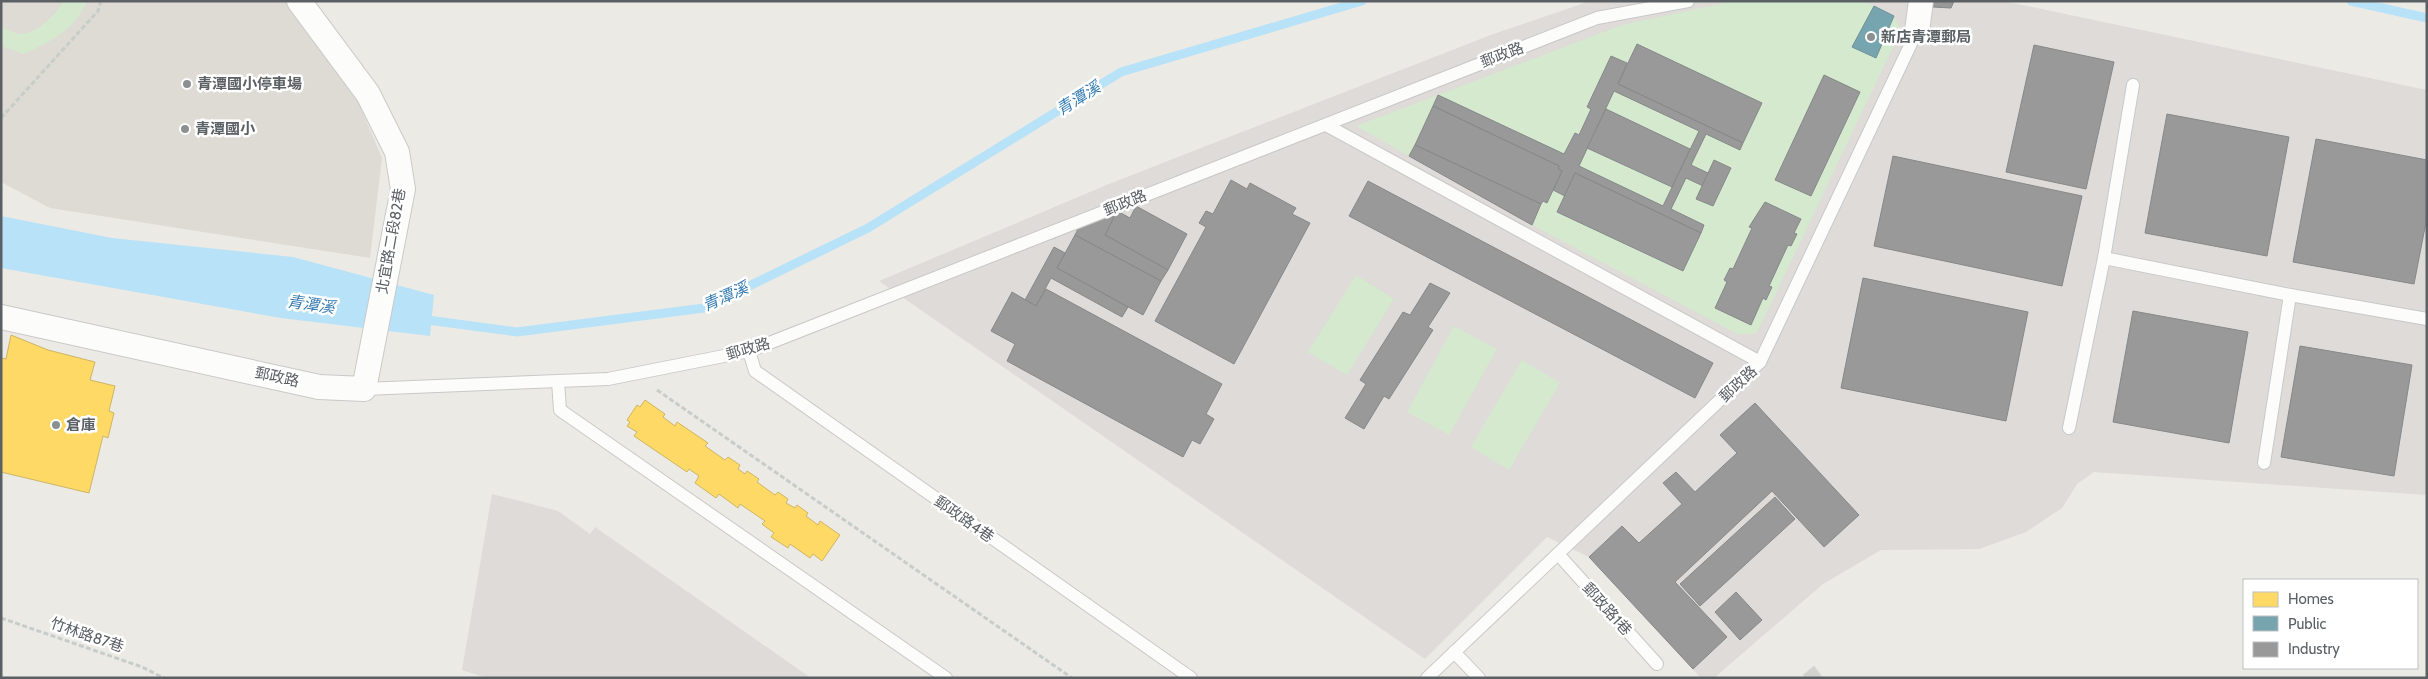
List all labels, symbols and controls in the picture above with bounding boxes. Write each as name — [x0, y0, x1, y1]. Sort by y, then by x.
place label: 新店青潭郵局 — [1881, 28, 1971, 46]
marker: 新店青潭郵局 — [1865, 31, 1877, 43]
street label: 郵政路 — [1478, 39, 1526, 71]
place label: 青潭國小停車場 — [197, 75, 302, 93]
water label: 青潭溪 — [1053, 77, 1105, 119]
marker: 青潭國小停車場 — [181, 78, 193, 90]
place label: 青潭國小 — [195, 120, 256, 138]
marker: 青潭國小 — [179, 123, 191, 135]
street label: 郵政路 — [1101, 186, 1149, 220]
street label: 北宜路二段82巷 — [373, 187, 409, 295]
water label: 青潭溪 — [699, 277, 753, 315]
water label: 青潭溪 — [286, 292, 338, 318]
street label: 郵政路 — [724, 334, 772, 364]
street label: 郵政路 — [1715, 362, 1761, 406]
street label: 郵政路 — [253, 364, 301, 390]
place label: 倉庫 — [66, 416, 96, 434]
marker: 倉庫 — [50, 419, 62, 431]
street label: 郵政路4巷 — [931, 492, 997, 546]
street label: 郵政路1巷 — [1579, 579, 1635, 639]
legend — [2243, 579, 2418, 669]
text: Homes — [2288, 590, 2334, 608]
street label: 竹林路87巷 — [48, 614, 126, 656]
text: Public — [2288, 615, 2326, 633]
text: Industry — [2288, 640, 2340, 658]

